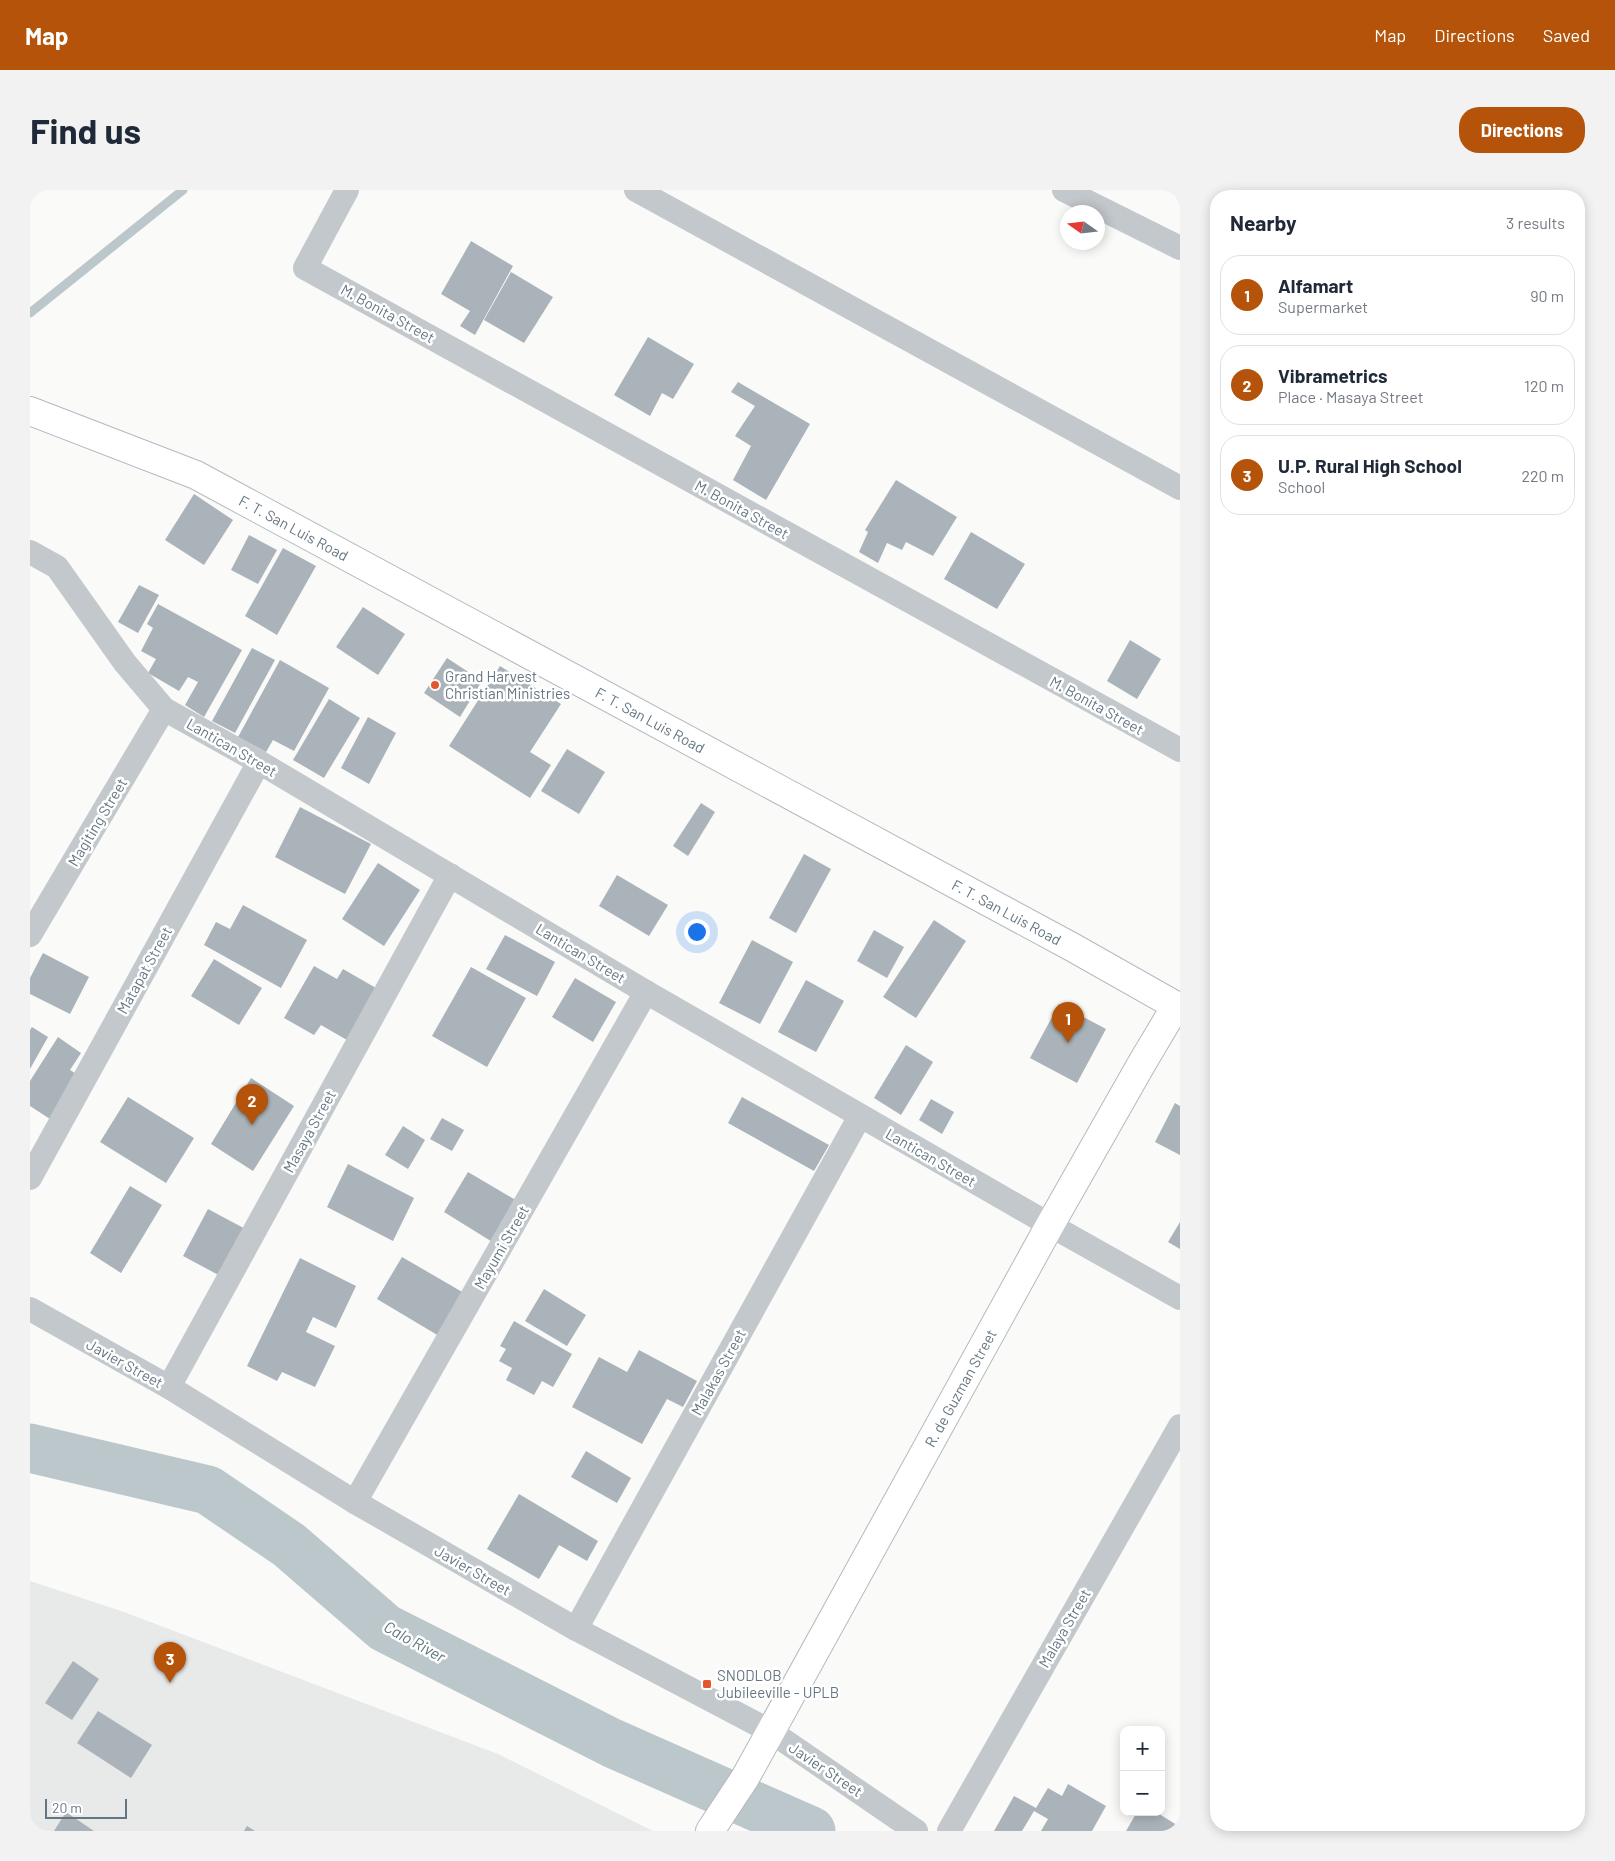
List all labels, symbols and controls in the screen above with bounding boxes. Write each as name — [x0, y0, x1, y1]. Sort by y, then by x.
text: Map — [25, 21, 68, 50]
text: Map — [1374, 24, 1406, 46]
text: Directions — [1434, 24, 1515, 46]
text: Saved — [1543, 24, 1590, 46]
button: Directions — [1459, 107, 1585, 153]
text: Find us — [30, 109, 141, 151]
north arrow — [1060, 205, 1105, 250]
text: Nearby — [1230, 210, 1296, 235]
text: 3 results — [1506, 213, 1565, 232]
text: Alfamart — [1278, 274, 1353, 297]
street label: M. Bonita Street — [338, 280, 438, 346]
text: 1 — [1244, 286, 1250, 305]
text: 90 m — [1530, 286, 1564, 305]
text: Supermarket — [1278, 297, 1368, 316]
text: Vibrametrics — [1278, 364, 1388, 387]
text: 2 — [1243, 376, 1251, 395]
text: 120 m — [1524, 376, 1564, 395]
text: Place · Masaya Street — [1278, 387, 1424, 406]
text: U.P. Rural High School — [1278, 454, 1462, 477]
text: 3 — [1243, 466, 1251, 485]
text: 220 m — [1521, 466, 1564, 485]
street label: M. Bonita Street — [692, 476, 792, 542]
text: School — [1278, 477, 1325, 496]
street label: F. T. San Luis Road — [236, 491, 351, 564]
place label: Grand Harvest Christian Ministries — [445, 667, 570, 702]
street label: M. Bonita Street — [1047, 672, 1147, 738]
marker: Grand Harvest Christian Ministries — [429, 679, 441, 691]
street label: F. T. San Luis Road — [593, 683, 708, 757]
street label: Lantican Street — [184, 714, 280, 780]
street label: Magiting Street — [64, 775, 130, 869]
street label: F. T. San Luis Road — [949, 875, 1065, 949]
street label: Lantican Street — [533, 919, 629, 987]
your location — [684, 919, 710, 945]
street label: Matapat Street — [113, 923, 175, 1017]
pin: 1 — [1052, 1002, 1084, 1043]
pin: 2 — [236, 1084, 268, 1125]
street label: Masaya Street — [279, 1087, 339, 1175]
street label: Lantican Street — [883, 1124, 979, 1190]
street label: Mayumi Street — [470, 1202, 532, 1292]
street label: Malakas Street — [687, 1326, 749, 1418]
street label: R. de Guzman Street — [920, 1326, 1000, 1450]
street label: Javier Street — [84, 1335, 166, 1391]
street label: Javier Street — [432, 1541, 514, 1599]
street label: Malaya Street — [1034, 1585, 1094, 1671]
water label: Calo River — [381, 1616, 450, 1666]
pin: 3 — [154, 1642, 186, 1683]
place label: SNODLOB Jubileeville - UPLB — [717, 1666, 839, 1701]
marker: SNODLOB Jubileeville - UPLB — [701, 1678, 713, 1690]
map controls — [1120, 1726, 1165, 1816]
button: + — [1120, 1726, 1165, 1771]
street label: Javier Street — [786, 1738, 866, 1800]
button: − — [1120, 1771, 1165, 1816]
scale bar — [45, 1796, 128, 1819]
text: 20 m — [52, 1799, 82, 1816]

